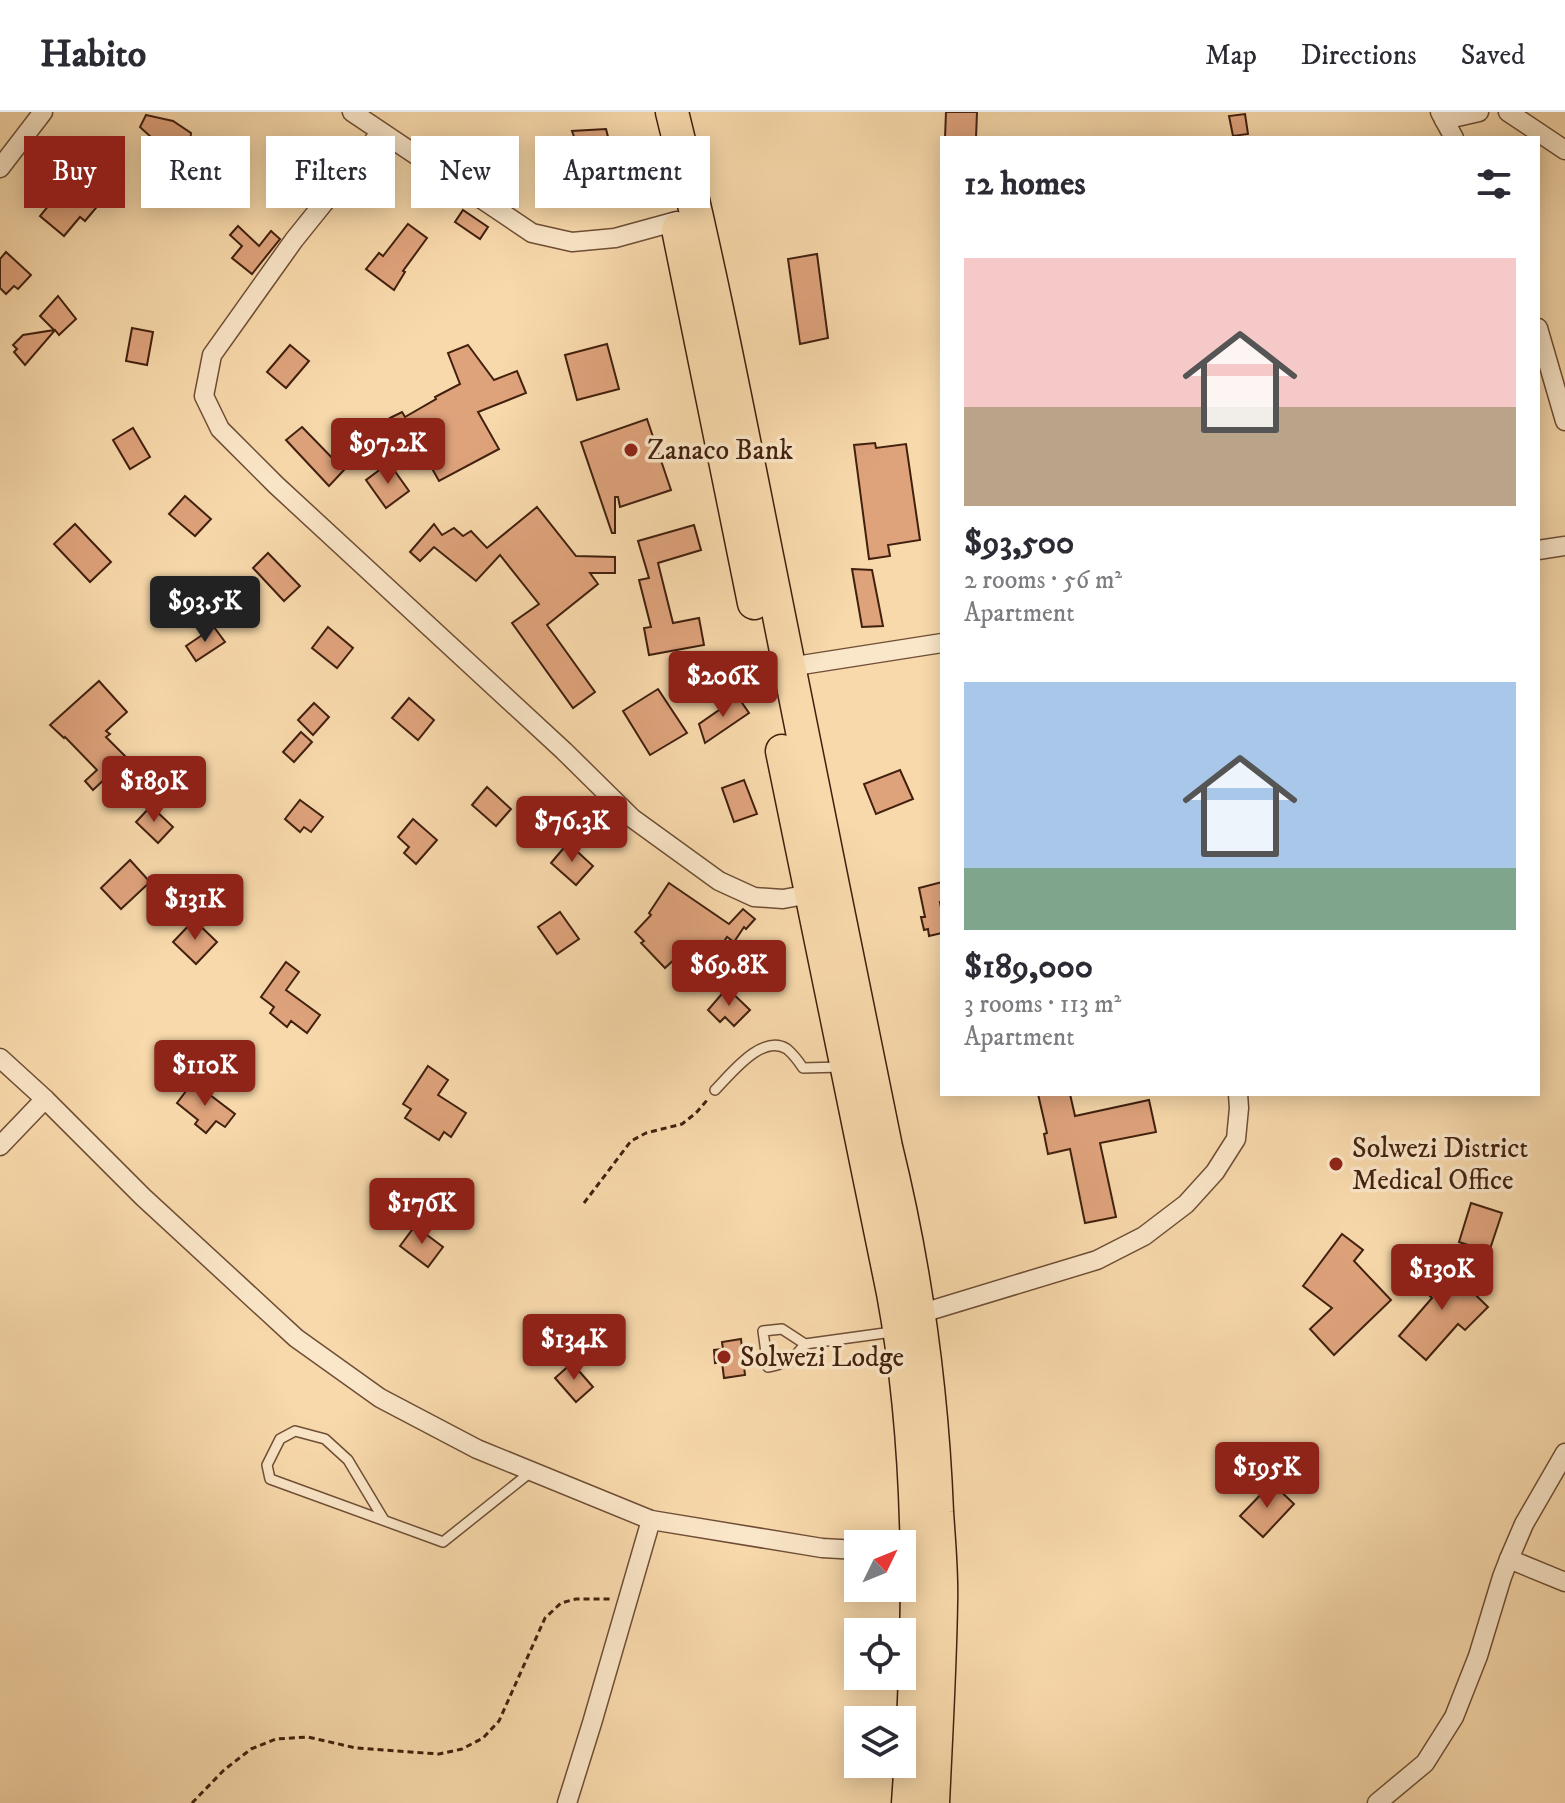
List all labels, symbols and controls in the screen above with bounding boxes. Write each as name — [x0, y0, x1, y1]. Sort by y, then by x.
text: Habito — [40, 31, 146, 79]
text: Map — [1205, 38, 1257, 73]
text: Directions — [1301, 38, 1417, 73]
text: Saved — [1461, 38, 1525, 73]
chip: Buy — [24, 136, 125, 208]
chip: Rent — [141, 136, 250, 208]
chip: Filters — [266, 136, 395, 208]
chip: New — [411, 136, 519, 208]
chip: Apartment — [535, 136, 710, 208]
icon: filters — [1472, 162, 1516, 206]
text: 12 homes — [964, 163, 1086, 205]
icon: home — [1168, 310, 1312, 454]
pin: $97.2K — [323, 418, 453, 486]
text: $97.2K — [349, 427, 427, 460]
place label: Zanaco Bank — [647, 433, 793, 468]
marker: Zanaco Bank — [622, 441, 640, 459]
text: $93,500 — [964, 522, 1074, 564]
text: 2 rooms · 56 m² — [964, 564, 1122, 597]
pin: $93.5K — [140, 576, 270, 644]
text: $93.5K — [168, 585, 242, 618]
text: Apartment — [964, 597, 1075, 630]
pin: $206K — [667, 651, 779, 719]
text: $206K — [687, 660, 759, 693]
icon: home — [1168, 734, 1312, 878]
pin: $189K — [98, 756, 210, 824]
text: $189K — [120, 765, 188, 798]
pin: $76.3K — [507, 796, 637, 864]
text: $76.3K — [534, 805, 610, 838]
pin: $131K — [139, 874, 251, 942]
text: $131K — [164, 883, 226, 916]
pin: $69.8K — [664, 940, 794, 1008]
text: $189,000 — [964, 946, 1093, 988]
text: $69.8K — [690, 949, 768, 982]
text: 3 rooms · 113 m² — [964, 988, 1121, 1021]
text: Apartment — [964, 1021, 1075, 1054]
pin: $110K — [149, 1040, 261, 1108]
text: $110K — [172, 1049, 238, 1082]
place label: Solwezi District Medical Office — [1352, 1131, 1528, 1198]
marker: Solwezi District Medical Office — [1327, 1155, 1345, 1173]
pin: $176K — [366, 1178, 478, 1246]
text: $176K — [387, 1187, 457, 1220]
pin: $130K — [1386, 1244, 1498, 1312]
text: $130K — [1409, 1253, 1475, 1286]
pin: $134K — [518, 1314, 630, 1382]
text: $134K — [541, 1323, 607, 1356]
place label: Solwezi Lodge — [740, 1340, 904, 1375]
marker: Solwezi Lodge — [715, 1348, 733, 1366]
pin: $195K — [1211, 1442, 1323, 1510]
text: $195K — [1233, 1451, 1301, 1484]
north arrow — [844, 1530, 916, 1602]
map controls — [844, 1530, 916, 1778]
button: locate — [844, 1618, 916, 1690]
button: layers — [844, 1706, 916, 1778]

